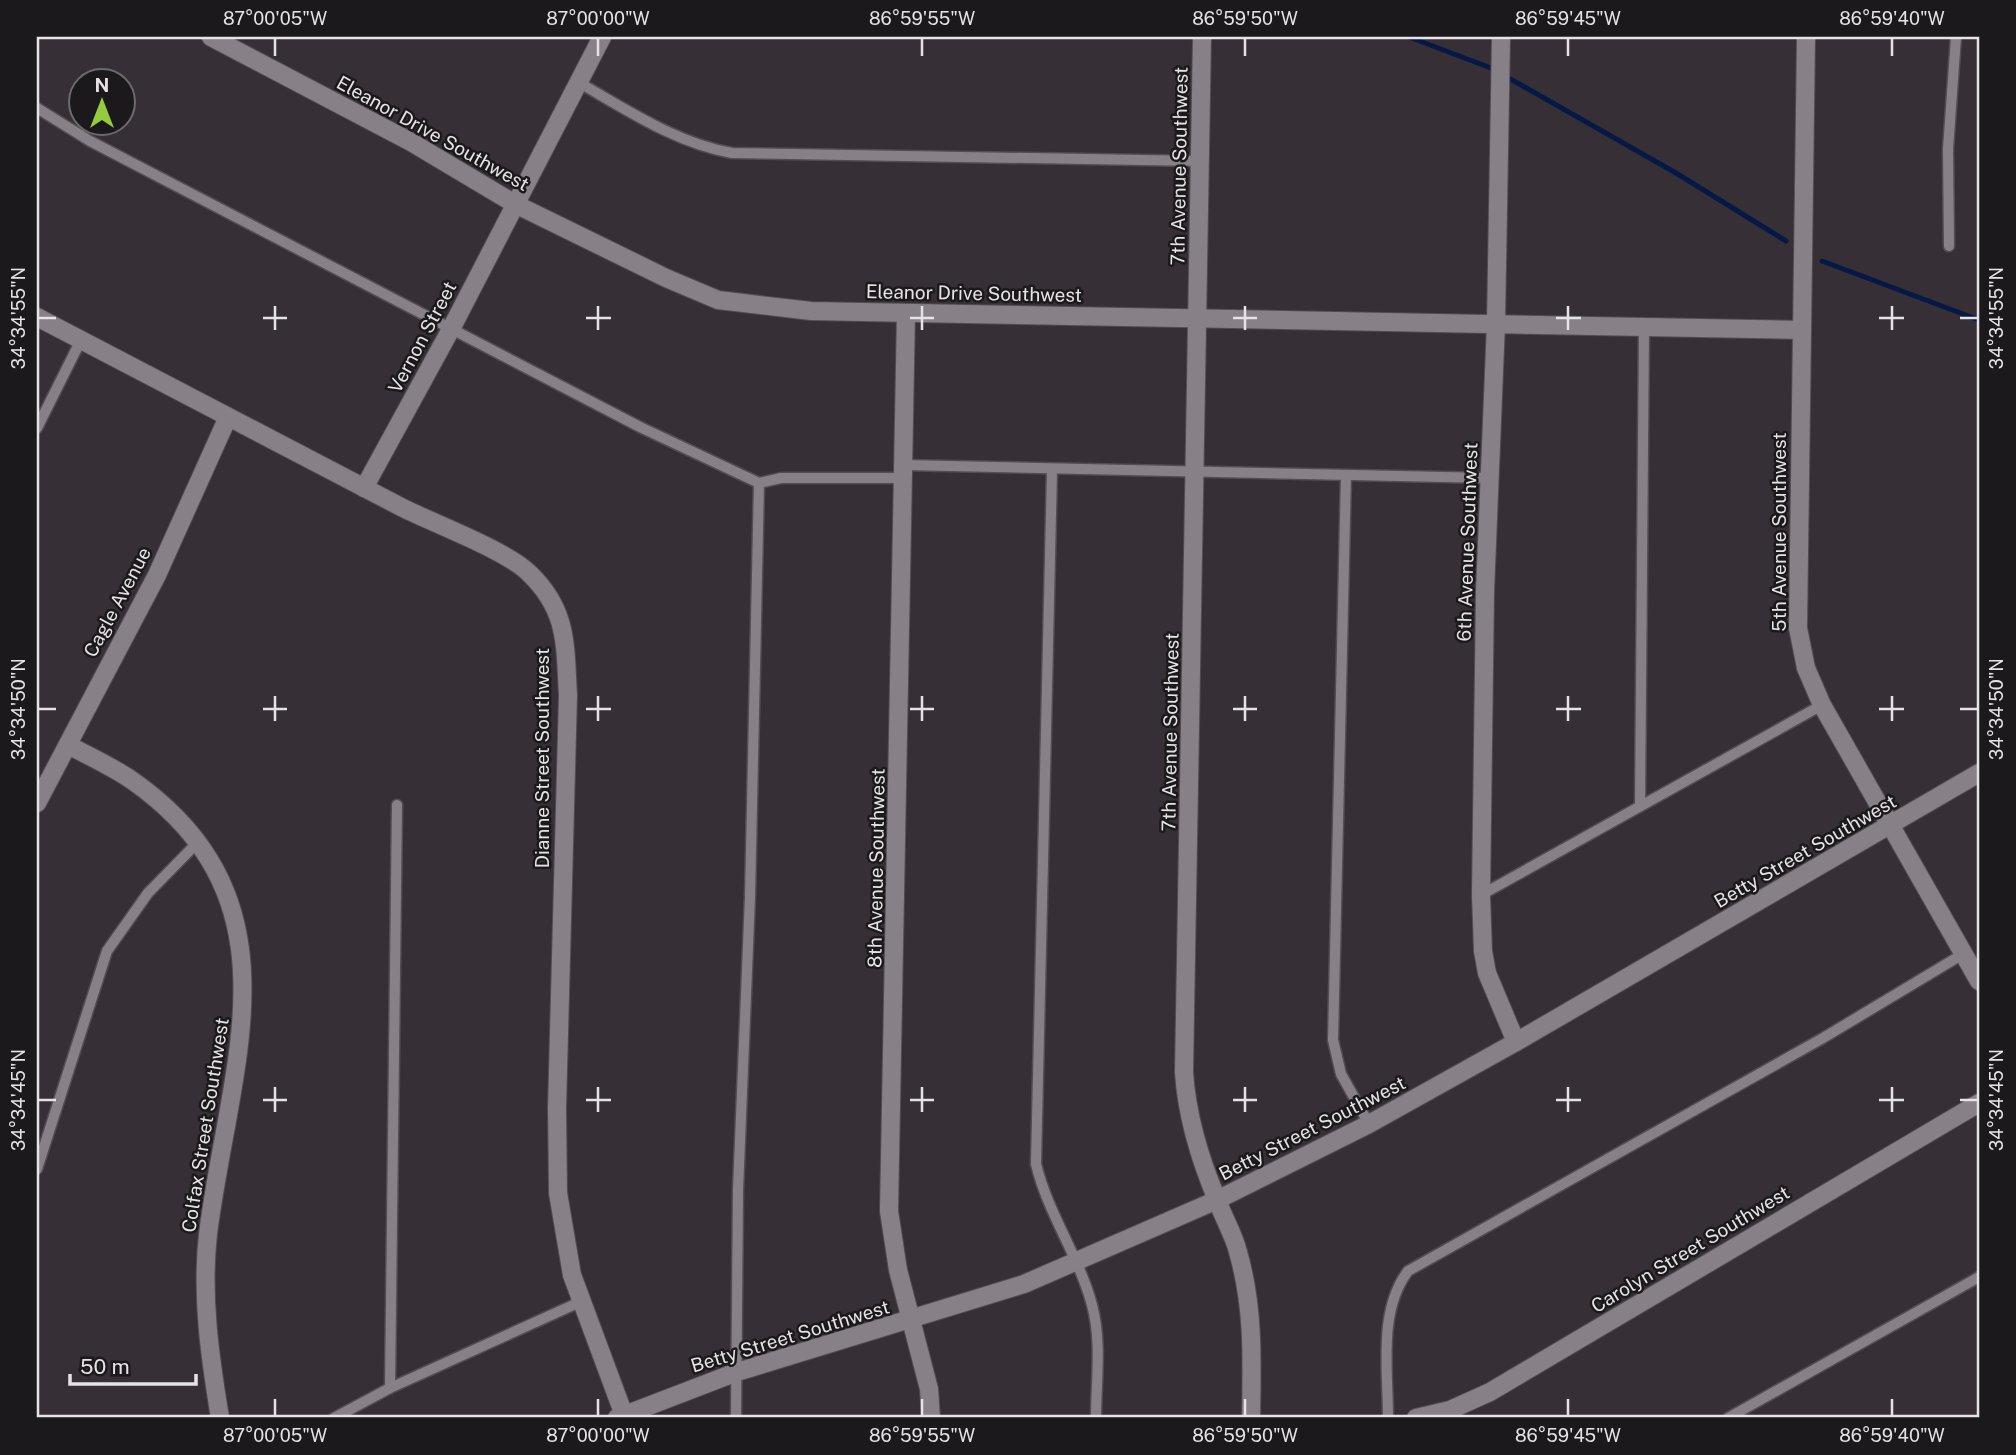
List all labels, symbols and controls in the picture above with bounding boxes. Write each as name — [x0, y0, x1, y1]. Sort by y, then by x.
text: 87°00'05"W — [223, 8, 327, 29]
text: 87°00'00"W — [546, 8, 650, 29]
text: 86°59'55"W — [869, 8, 975, 29]
text: 86°59'50"W — [1192, 8, 1298, 29]
text: 86°59'45"W — [1515, 8, 1621, 29]
text: 86°59'40"W — [1839, 8, 1945, 29]
north arrow — [66, 66, 136, 136]
street label: 7th Avenue Southwest — [1166, 66, 1192, 266]
street label: Eleanor Drive Southwest — [333, 71, 533, 195]
text: N — [95, 74, 109, 96]
text: 34°34'55"N — [8, 267, 29, 369]
text: 34°34'55"N — [1986, 267, 2007, 369]
street label: Vernon Street — [383, 278, 461, 396]
street label: Eleanor Drive Southwest — [866, 280, 1082, 306]
street label: 5th Avenue Southwest — [1768, 432, 1790, 632]
street label: 6th Avenue Southwest — [1453, 442, 1481, 642]
street label: Cagle Avenue — [79, 543, 155, 661]
street label: 7th Avenue Southwest — [1157, 632, 1183, 832]
street label: Dianne Street Southwest — [531, 648, 553, 868]
text: 34°34'50"N — [8, 658, 29, 760]
text: 34°34'50"N — [1986, 658, 2007, 760]
street label: 8th Avenue Southwest — [863, 768, 889, 968]
street label: Betty Street Southwest — [1710, 790, 1900, 912]
street label: Colfax Street Southwest — [177, 1016, 233, 1234]
text: 34°34'45"N — [8, 1049, 29, 1151]
text: 34°34'45"N — [1986, 1049, 2007, 1151]
street label: Betty Street Southwest — [1215, 1071, 1409, 1185]
street label: Carolyn Street Southwest — [1587, 1181, 1793, 1317]
street label: Betty Street Southwest — [688, 1295, 892, 1377]
scale bar — [70, 1343, 196, 1387]
text: 50 m — [80, 1354, 130, 1379]
text: 87°00'05"W — [223, 1425, 327, 1446]
text: 87°00'00"W — [546, 1425, 650, 1446]
text: 86°59'55"W — [869, 1425, 975, 1446]
text: 86°59'50"W — [1192, 1425, 1298, 1446]
text: 86°59'45"W — [1515, 1425, 1621, 1446]
text: 86°59'40"W — [1839, 1425, 1945, 1446]

